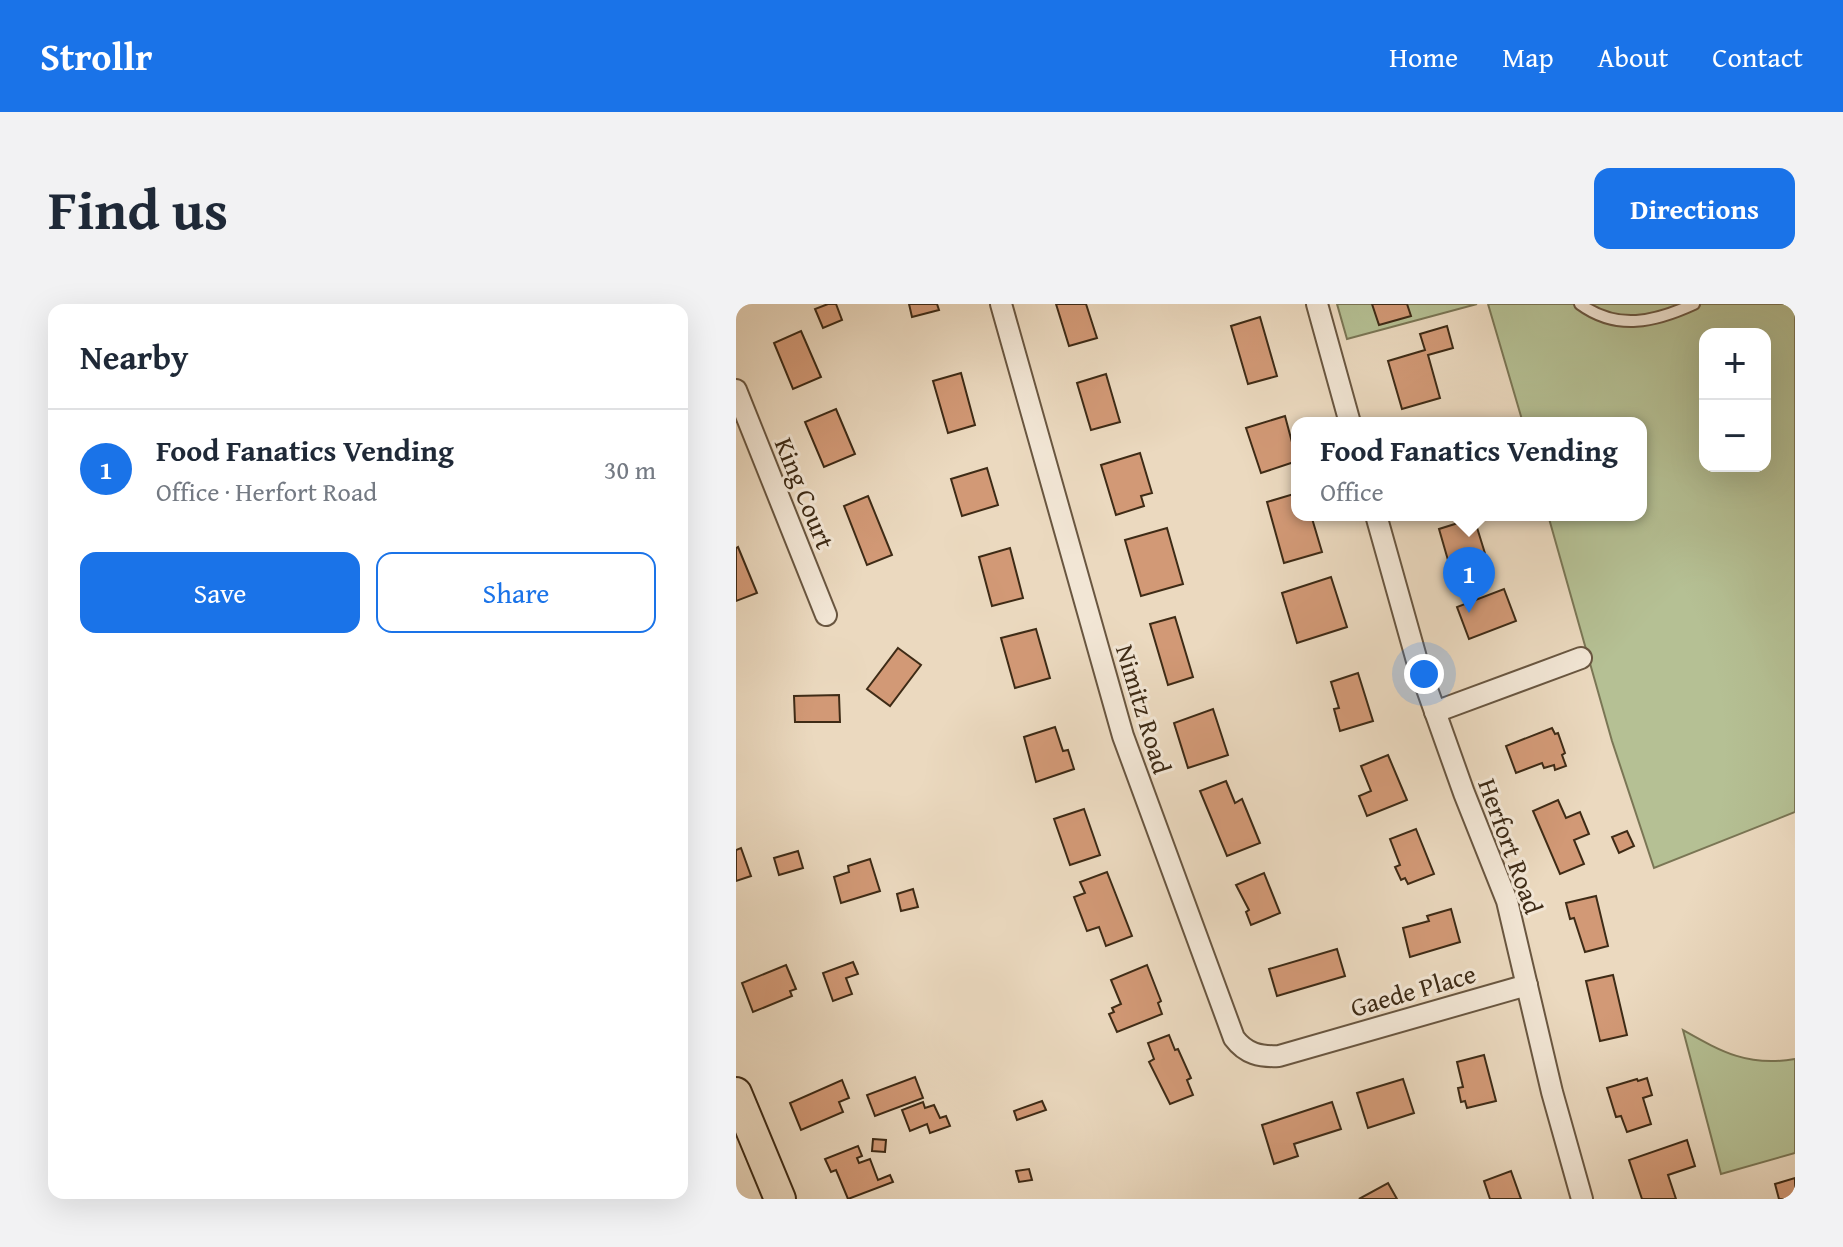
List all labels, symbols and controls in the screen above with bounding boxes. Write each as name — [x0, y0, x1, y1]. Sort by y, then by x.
text: Strollr — [40, 28, 152, 84]
text: Home — [1389, 36, 1458, 77]
text: Map — [1502, 36, 1554, 77]
text: About — [1598, 36, 1668, 77]
text: Contact — [1712, 36, 1803, 77]
text: Find us — [48, 167, 228, 250]
button: Directions — [1594, 168, 1795, 249]
map controls — [1699, 328, 1771, 472]
button: + — [1699, 328, 1771, 400]
text: Nearby — [80, 332, 189, 381]
button: − — [1699, 400, 1771, 472]
popup — [1291, 417, 1647, 521]
text: Food Fanatics Vending — [156, 428, 454, 472]
text: Food Fanatics Vending — [1320, 428, 1618, 472]
street label: King Court — [765, 431, 845, 555]
text: 1 — [99, 450, 113, 489]
text: 30 m — [604, 450, 656, 489]
text: Office · Herfort Road — [156, 472, 377, 511]
text: Office — [1320, 472, 1384, 511]
pin: 1 — [1443, 547, 1495, 613]
button: Save — [80, 552, 360, 633]
button: Share — [376, 552, 656, 633]
street label: Nimitz Road — [1106, 639, 1182, 779]
your location — [1404, 654, 1444, 694]
street label: Herfort Road — [1468, 773, 1554, 919]
street label: Gaede Place — [1346, 953, 1480, 1027]

